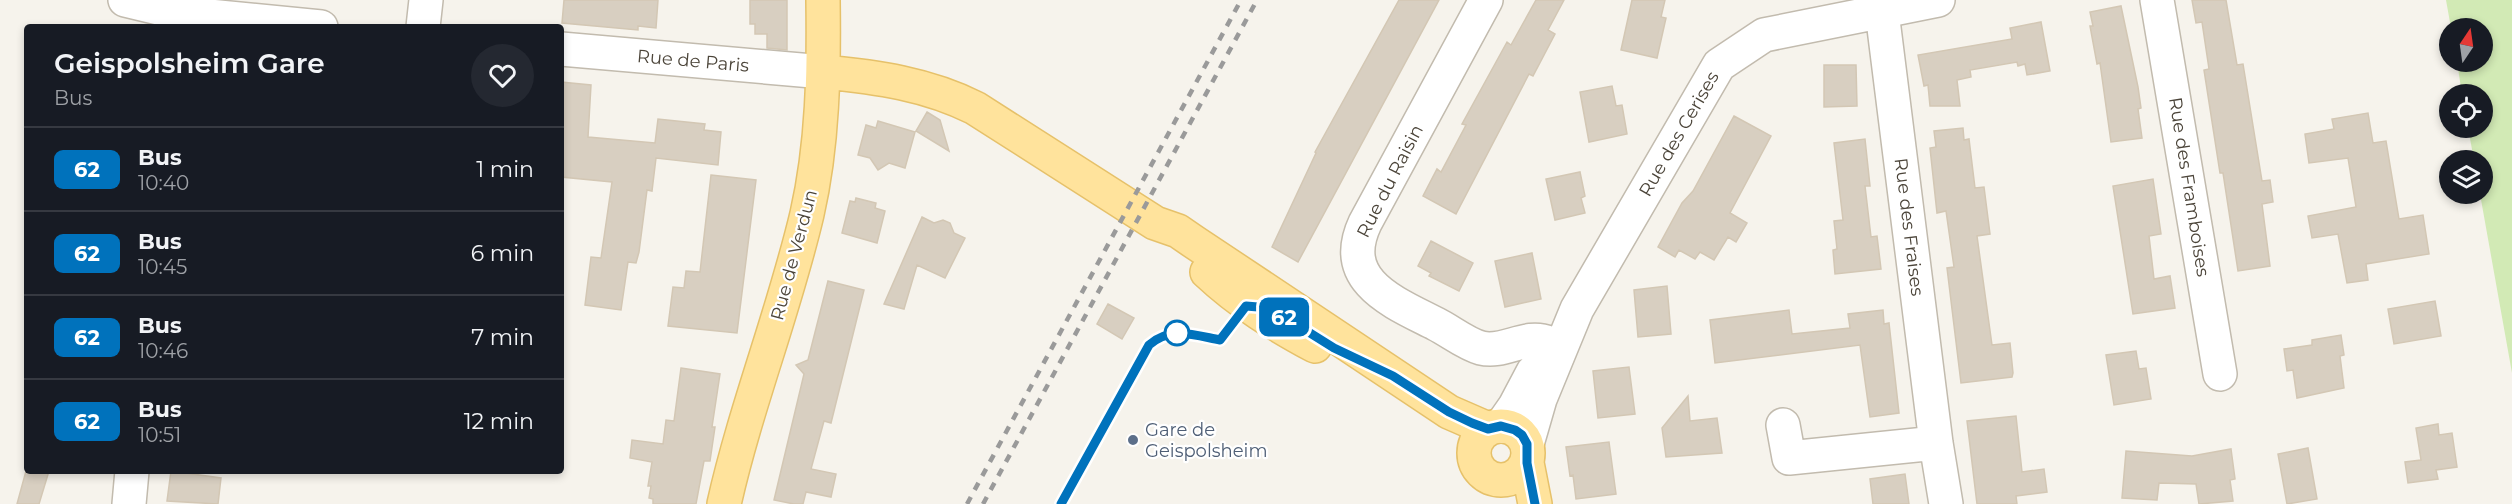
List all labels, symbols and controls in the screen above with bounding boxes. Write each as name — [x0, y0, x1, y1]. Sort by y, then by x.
north arrow — [2439, 18, 2493, 72]
map controls — [2439, 18, 2493, 204]
button: heart — [471, 44, 534, 107]
street label: Rue de Paris — [636, 45, 750, 77]
text: Geispolsheim Gare — [54, 46, 325, 80]
street label: Rue des Cerises — [1634, 67, 1724, 200]
button: locate — [2439, 84, 2493, 138]
text: Bus — [54, 86, 92, 110]
street label: Rue des Framboises — [2164, 96, 2214, 279]
street label: Rue du Raisin — [1352, 121, 1428, 241]
text: Bus — [138, 144, 182, 171]
button: layers — [2439, 150, 2493, 204]
text: 1 min — [476, 156, 534, 183]
text: 62 — [74, 157, 100, 182]
street label: Rue des Fraises — [1890, 157, 1928, 297]
text: 10:40 — [138, 171, 189, 195]
street label: Rue de Verdun — [766, 187, 822, 323]
text: Bus — [138, 228, 182, 255]
text: 6 min — [471, 240, 534, 267]
text: 62 — [74, 241, 100, 266]
text: 10:45 — [138, 255, 187, 279]
line badge: 62 — [1257, 298, 1311, 336]
text: 62 — [1271, 305, 1297, 330]
text: Bus — [138, 312, 182, 339]
unlabelled marker — [1164, 320, 1190, 346]
text: 7 min — [471, 324, 534, 351]
text: 62 — [74, 325, 100, 350]
text: 10:46 — [138, 339, 188, 363]
text: Bus — [138, 396, 182, 423]
text: 12 min — [464, 408, 534, 435]
text: 62 — [74, 409, 100, 434]
place label: Gare de Geispolsheim — [1145, 419, 1268, 462]
text: 10:51 — [138, 423, 181, 447]
marker: Gare de Geispolsheim — [1126, 433, 1140, 447]

